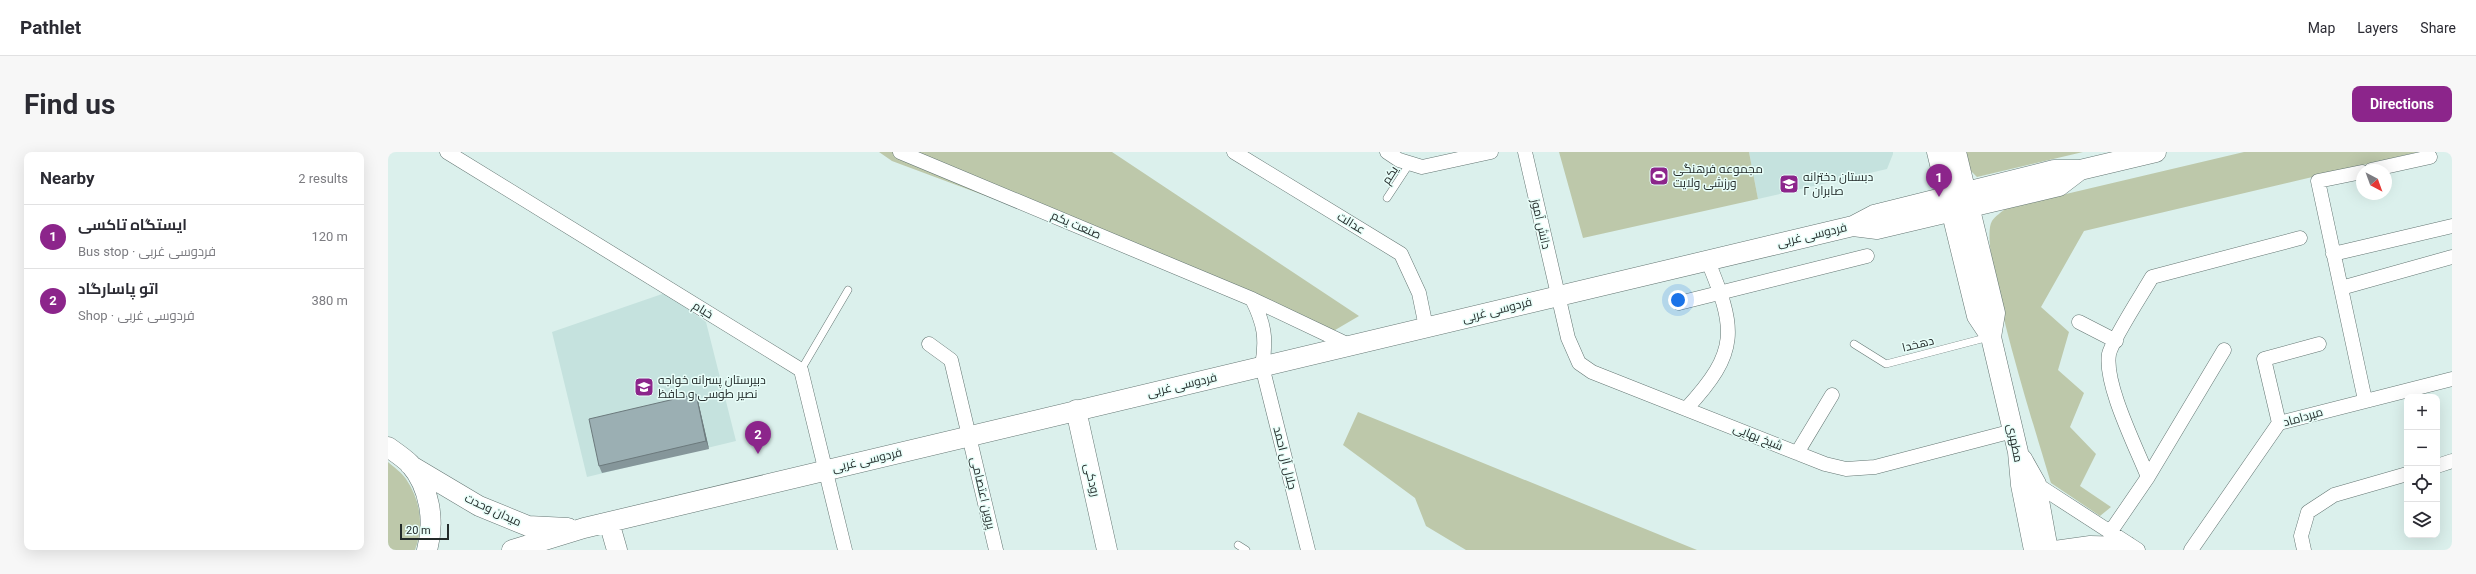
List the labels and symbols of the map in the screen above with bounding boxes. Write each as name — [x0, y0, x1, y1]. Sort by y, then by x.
place label: مجموعه فرهنگی ورزشی ولایت — [1673, 162, 1763, 190]
street label: یکم — [1379, 163, 1402, 187]
pin: 1 — [1926, 164, 1952, 197]
north arrow — [2356, 164, 2392, 200]
sports icon: مجموعه فرهنگی ورزشی ولایت — [1648, 165, 1670, 187]
place label: دبستان دخترانه صابران ۲ — [1803, 170, 1874, 198]
school or university icon: دبستان دخترانه صابران ۲ — [1778, 173, 1800, 195]
street label: دانش آموز — [1528, 197, 1554, 251]
street label: صنعت یکم — [1049, 208, 1103, 243]
street label: عدالت — [1335, 209, 1367, 237]
street label: فردوسی غربی — [1776, 220, 1848, 250]
your location — [1668, 290, 1688, 310]
street label: فردوسی غربی — [1461, 295, 1533, 325]
street label: خیام — [690, 298, 716, 322]
street label: دهخدا — [1901, 333, 1936, 355]
street label: فردوسی غربی — [1146, 370, 1218, 400]
place label: دبیرستان پسرانه خواجه نصیر طوسی و حافظ — [658, 373, 766, 401]
school or university icon: دبیرستان پسرانه خواجه نصیر طوسی و حافظ — [633, 376, 655, 398]
street label: میرداماد — [2281, 405, 2325, 429]
pin: 2 — [745, 421, 771, 454]
street label: شیخ بهایی — [1731, 421, 1785, 454]
street label: مطهری — [2004, 423, 2026, 463]
street label: جلال آل احمد — [1270, 425, 1300, 491]
street label: فردوسی غربی — [831, 445, 903, 475]
street label: پروین اعتصامی — [966, 455, 998, 532]
street label: رودکی — [1081, 462, 1103, 498]
street label: میدان وحدت — [462, 491, 524, 529]
scale bar — [400, 522, 449, 541]

